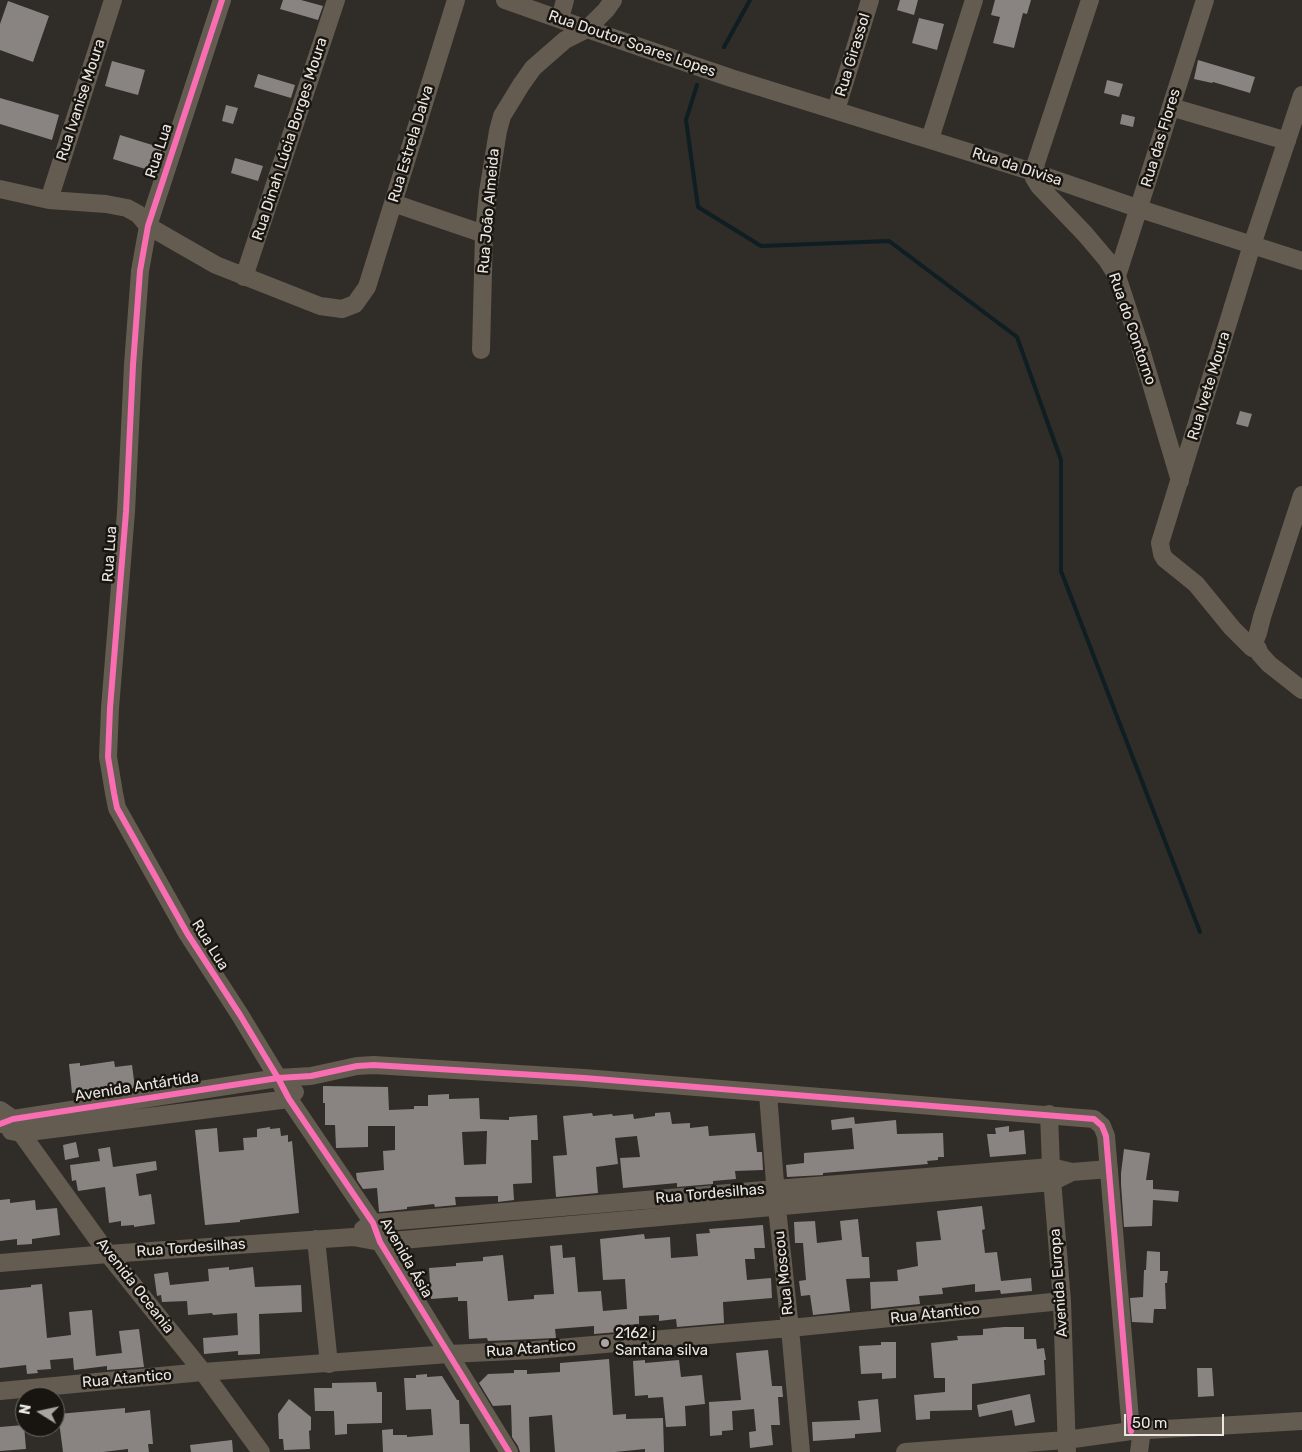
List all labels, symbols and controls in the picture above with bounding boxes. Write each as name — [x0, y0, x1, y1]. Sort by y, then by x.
street label: Rua Doutor Soares Lopes — [546, 7, 718, 81]
street label: Rua Girassol — [832, 11, 874, 99]
street label: Rua Dinah Lúcia Borges Moura — [249, 35, 331, 243]
street label: Rua Ivanise Moura — [53, 37, 109, 163]
street label: Rua Estrela Dalva — [385, 83, 437, 205]
street label: Rua das Flores — [1137, 87, 1185, 189]
street label: Rua Lua — [142, 121, 176, 181]
street label: Rua da Divisa — [970, 144, 1064, 190]
street label: Rua João Almeida — [475, 148, 503, 274]
street label: Rua do Contorno — [1104, 271, 1160, 387]
street label: Rua Ivete Moura — [1184, 330, 1234, 442]
street label: Rua Lua — [99, 525, 121, 583]
street label: Rua Lua — [187, 916, 233, 974]
street label: Avenida Antártida — [74, 1068, 200, 1106]
street label: Rua Tordesilhas — [655, 1180, 765, 1208]
street label: Avenida Ásia — [376, 1215, 436, 1301]
street label: Avenida Europa — [1046, 1228, 1072, 1338]
street label: Rua Moscou — [771, 1230, 797, 1316]
street label: Avenida Oceania — [92, 1235, 178, 1337]
street label: Rua Tordesilhas — [136, 1235, 246, 1261]
street label: Rua Atantico — [889, 1300, 981, 1328]
place label: 2162 j Santana silva — [615, 1325, 708, 1360]
street label: Rua Atantico — [485, 1337, 577, 1361]
marker: 2162 j Santana silva — [599, 1337, 611, 1349]
street label: Rua Atantico — [81, 1366, 173, 1392]
north arrow — [15, 1387, 65, 1437]
text: N — [16, 1403, 35, 1416]
scale bar — [1127, 1404, 1227, 1436]
text: 50 m — [1132, 1414, 1167, 1432]

